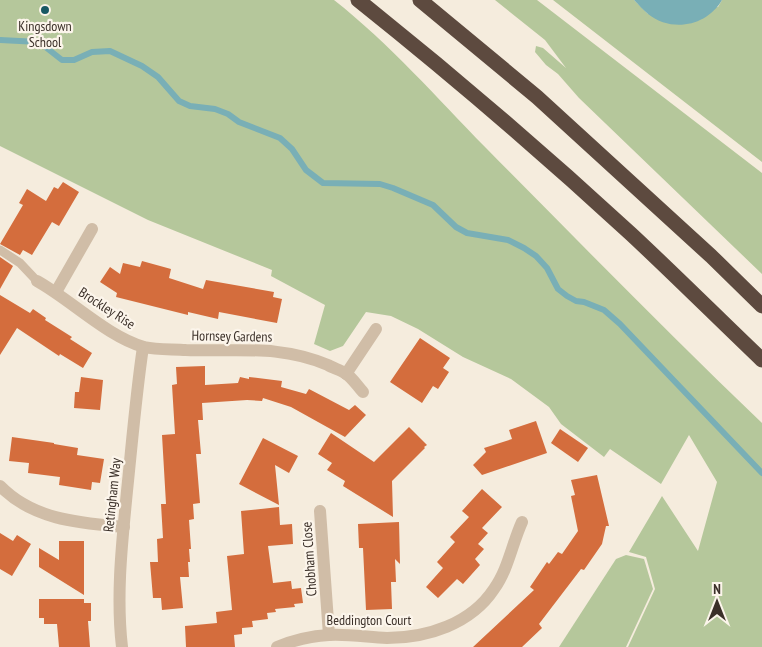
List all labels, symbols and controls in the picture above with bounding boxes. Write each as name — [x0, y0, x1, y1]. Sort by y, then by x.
marker: Kingsdown School — [39, 4, 51, 16]
place label: Kingsdown School — [18, 17, 72, 51]
street label: Brockley Rise — [75, 283, 139, 333]
street label: Hornsey Gardens — [192, 326, 273, 346]
street label: Retingham Way — [99, 456, 125, 533]
street label: Chobham Close — [297, 521, 321, 597]
north arrow — [692, 577, 742, 627]
text: N — [713, 580, 721, 598]
street label: Beddington Court — [327, 611, 412, 629]

